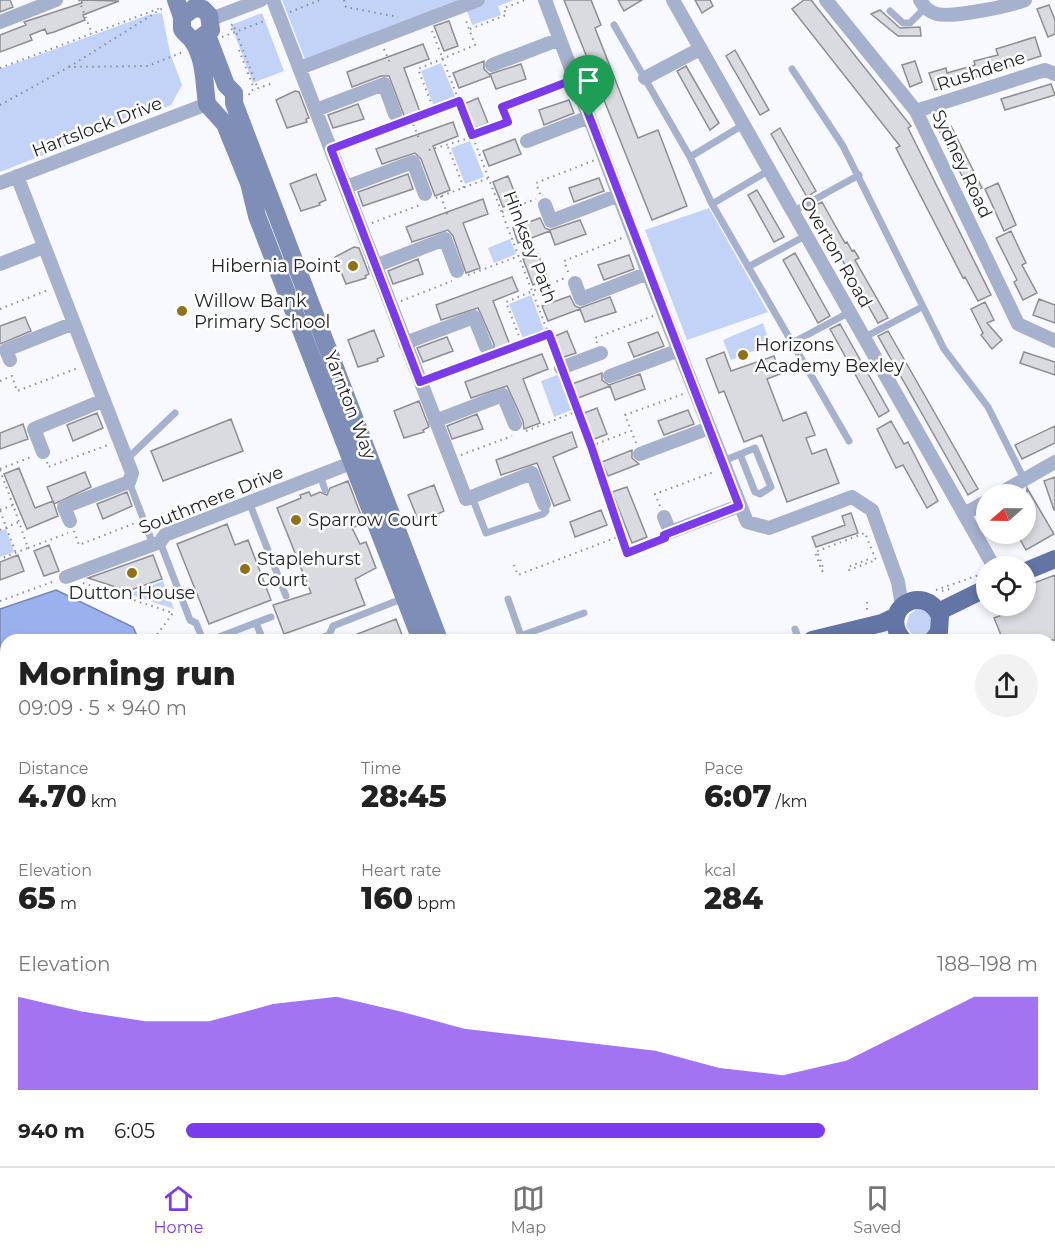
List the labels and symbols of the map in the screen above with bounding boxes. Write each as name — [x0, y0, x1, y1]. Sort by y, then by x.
street label: Rushdene — [934, 46, 1028, 96]
pin — [563, 55, 614, 117]
street label: Hartslock Drive — [29, 92, 165, 162]
street label: Sydney Road — [927, 106, 997, 222]
street label: Hinksey Path — [498, 188, 562, 306]
street label: Overton Road — [795, 192, 877, 312]
place label: Hibernia Point — [211, 255, 341, 277]
marker: Hibernia Point — [346, 259, 360, 273]
place label: Willow Bank Primary School — [194, 290, 330, 333]
marker: Willow Bank Primary School — [175, 304, 189, 318]
place label: Horizons Academy Bexley — [755, 334, 904, 377]
street label: Yarnton Way — [319, 348, 381, 463]
marker: Horizons Academy Bexley — [736, 348, 750, 362]
street label: Southmere Drive — [136, 461, 286, 539]
north arrow — [976, 484, 1036, 544]
place label: Sparrow Court — [308, 509, 438, 531]
marker: Sparrow Court — [289, 513, 303, 527]
place label: Staplehurst Court — [257, 548, 361, 591]
marker: Staplehurst Court — [238, 562, 252, 576]
marker: Dutton House — [125, 566, 139, 580]
place label: Dutton House — [69, 582, 196, 604]

